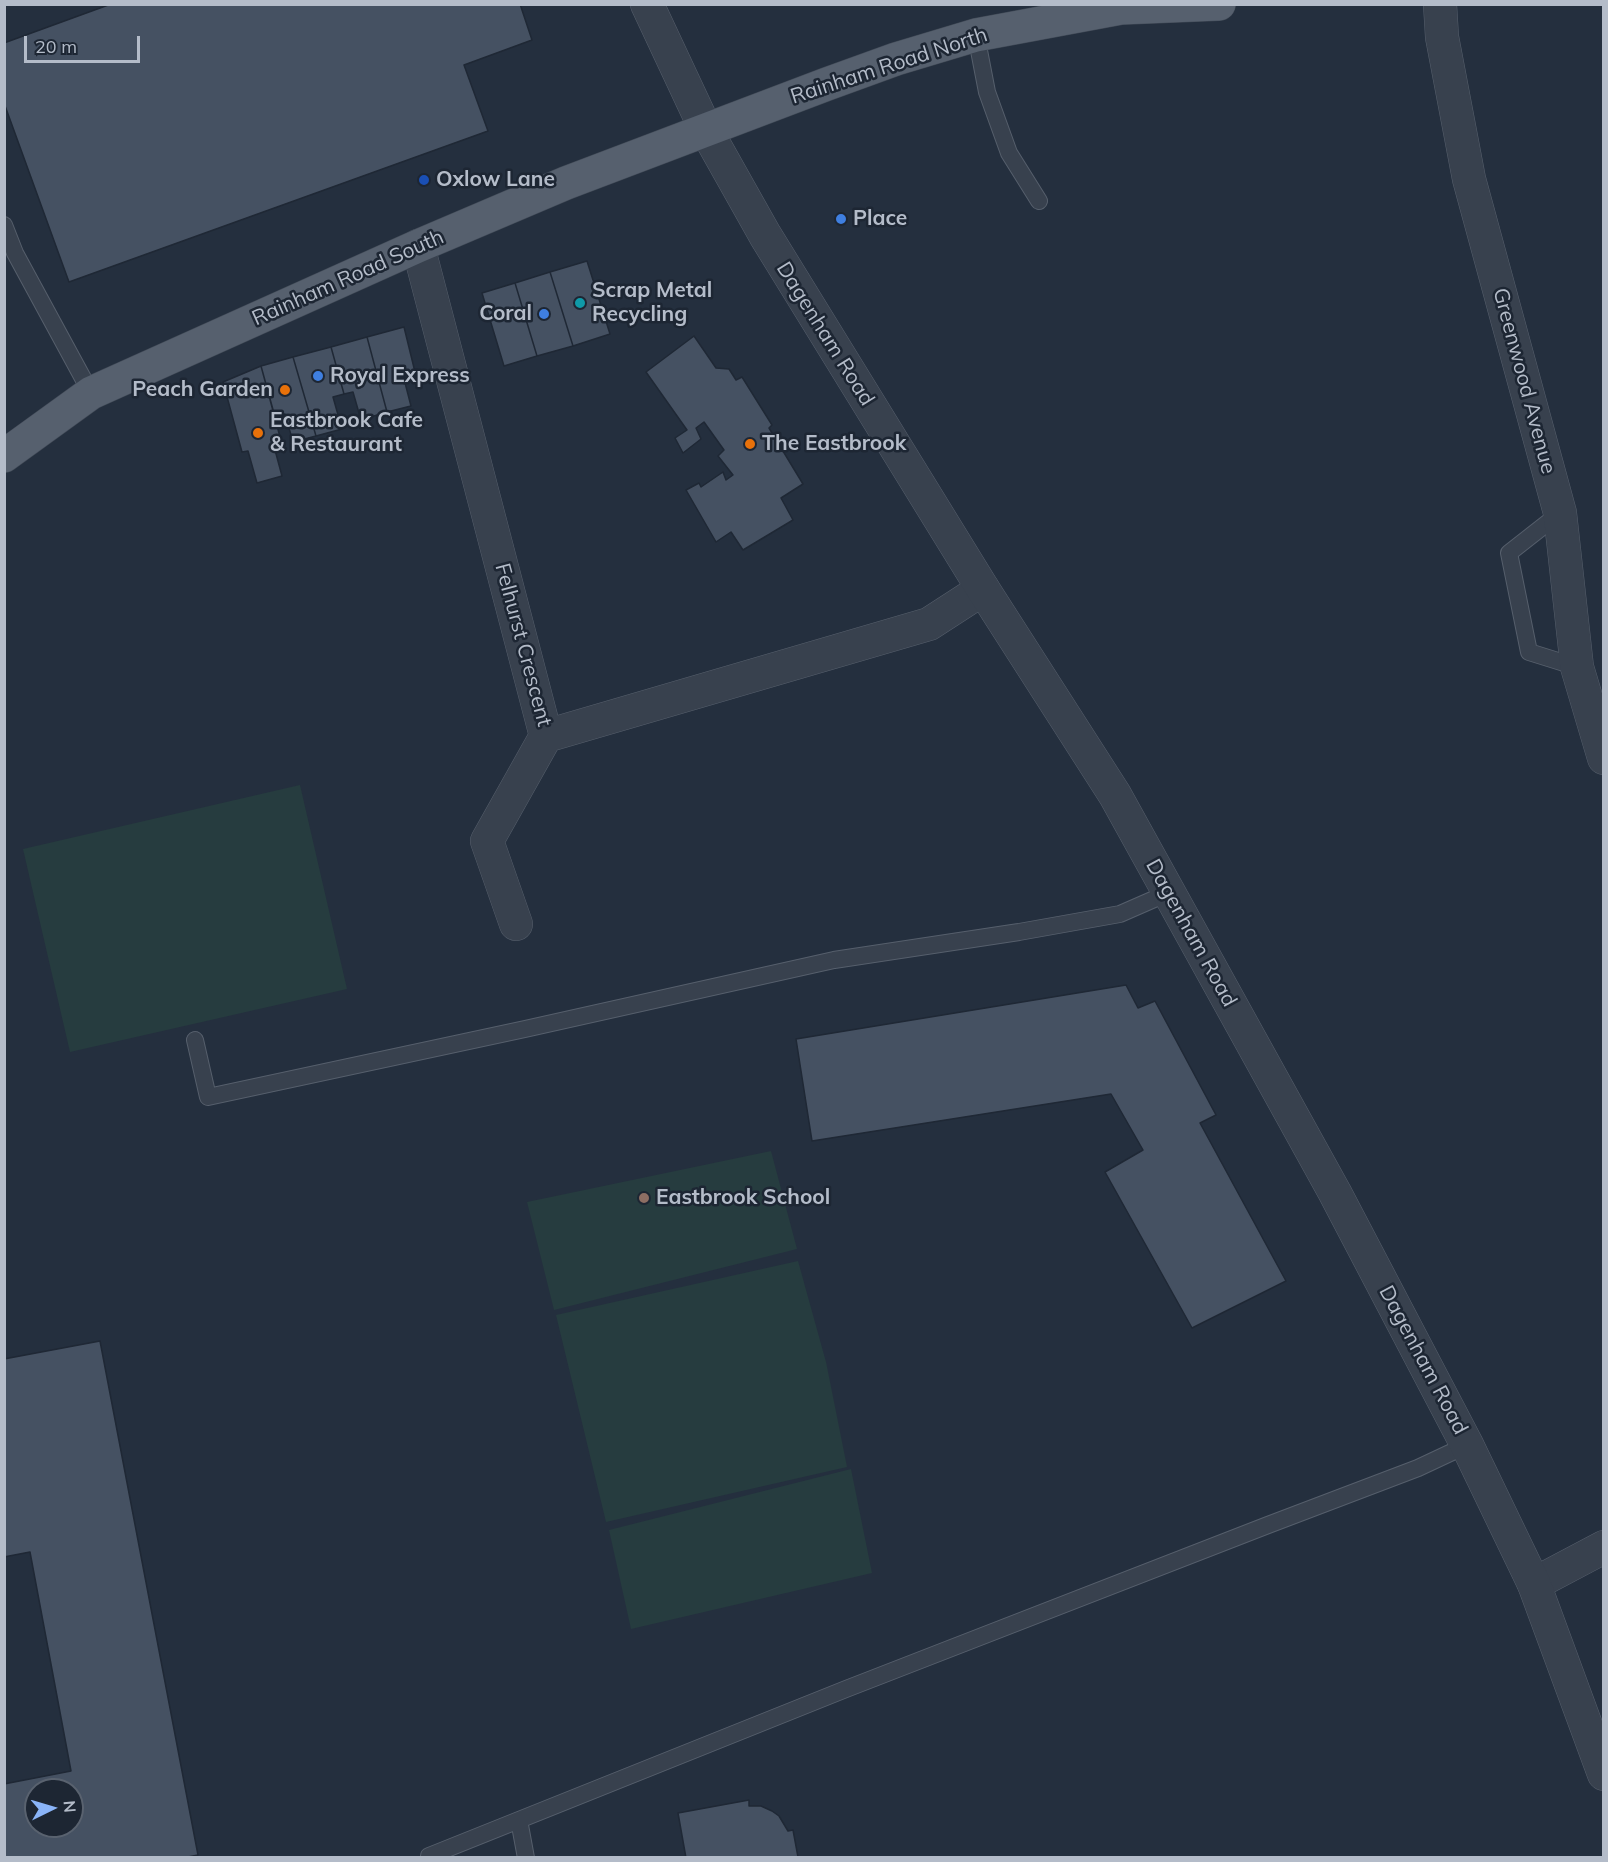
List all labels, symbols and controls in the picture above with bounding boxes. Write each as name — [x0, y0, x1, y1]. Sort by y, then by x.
street label: Rainham Road North — [787, 22, 991, 110]
scale bar — [27, 24, 142, 62]
text: 20 m — [35, 35, 77, 58]
place label: Oxlow Lane — [436, 167, 555, 193]
marker: Oxlow Lane — [417, 173, 431, 187]
place label: Place — [853, 206, 907, 232]
marker: Place — [834, 212, 848, 226]
street label: Rainham Road South — [248, 224, 448, 332]
street label: Dagenham Road — [771, 257, 879, 411]
place label: Scrap Metal Recycling — [592, 278, 712, 328]
street label: Greenwood Avenue — [1487, 285, 1561, 477]
marker: Scrap Metal Recycling — [573, 296, 587, 310]
place label: Coral — [479, 301, 532, 327]
marker: Coral — [537, 307, 551, 321]
place label: Royal Express — [330, 363, 470, 389]
marker: Royal Express — [311, 369, 325, 383]
place label: Peach Garden — [132, 377, 273, 403]
marker: Peach Garden — [278, 383, 292, 397]
place label: Eastbrook Cafe & Restaurant — [270, 408, 423, 458]
marker: Eastbrook Cafe & Restaurant — [251, 426, 265, 440]
place label: The Eastbrook — [762, 431, 906, 457]
marker: The Eastbrook — [743, 437, 757, 451]
street label: Felhurst Crescent — [489, 561, 557, 729]
street label: Dagenham Road — [1140, 855, 1242, 1011]
place label: Eastbrook School — [656, 1185, 830, 1211]
marker: Eastbrook School — [637, 1191, 651, 1205]
street label: Dagenham Road — [1373, 1281, 1473, 1439]
north arrow — [24, 1778, 84, 1838]
text: N — [59, 1800, 80, 1814]

